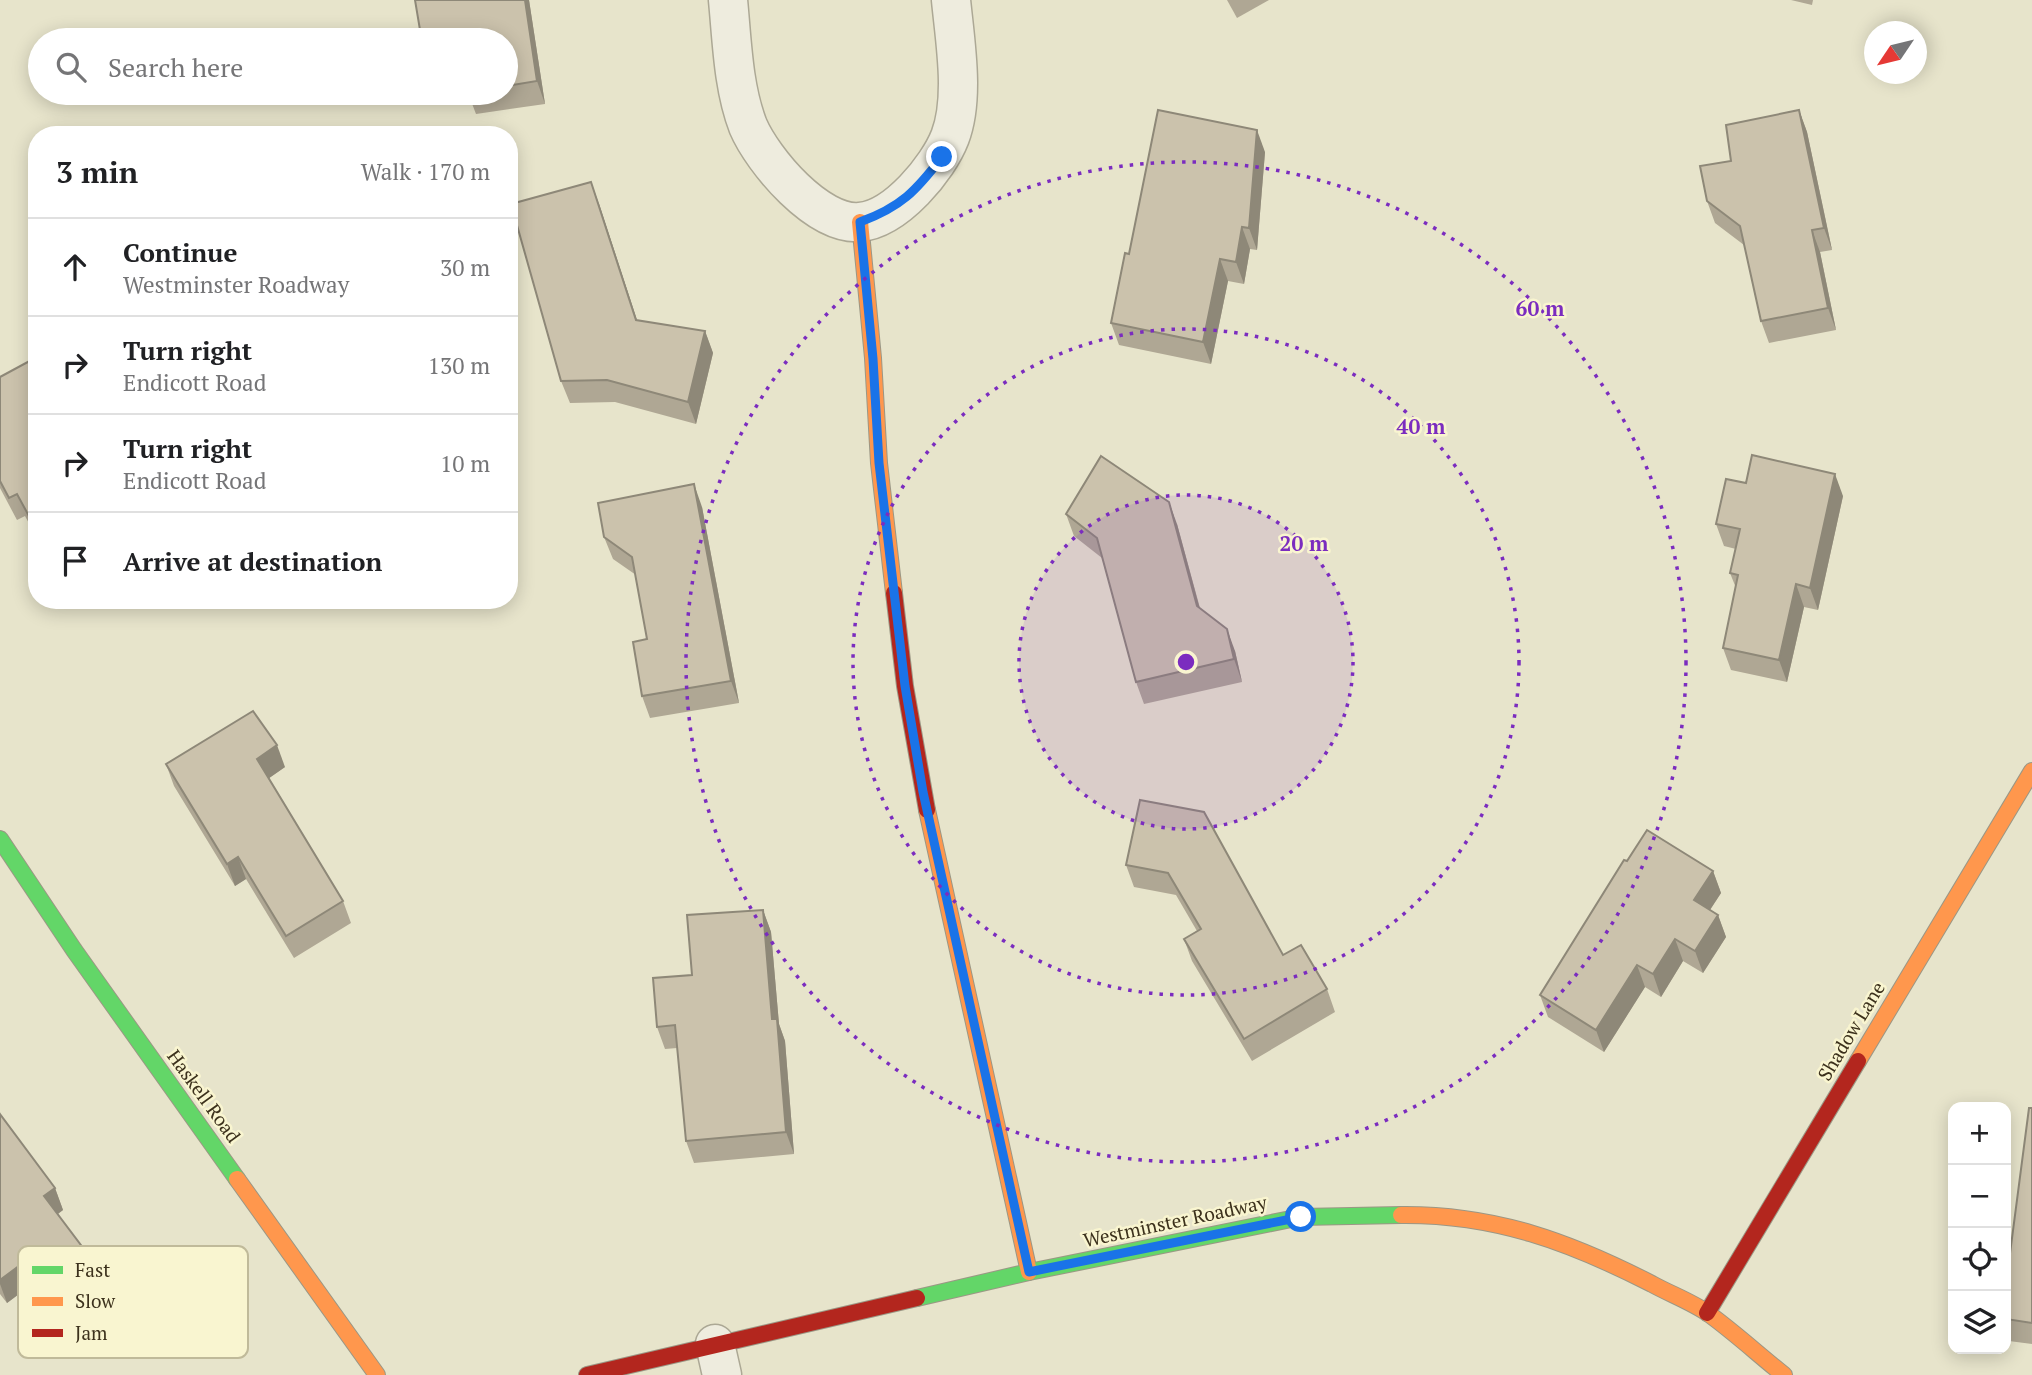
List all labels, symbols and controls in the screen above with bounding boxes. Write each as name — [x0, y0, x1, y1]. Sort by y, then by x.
north arrow — [1864, 21, 1927, 84]
search box — [28, 28, 518, 105]
icon: search — [52, 48, 90, 86]
text: Search here — [108, 50, 243, 84]
route end — [926, 141, 957, 172]
text: 3 min — [56, 152, 138, 192]
text: Walk · 170 m — [361, 156, 490, 187]
text: Continue — [123, 235, 237, 269]
icon: ahead — [56, 248, 94, 286]
text: 30 m — [440, 252, 490, 283]
text: Westminster Roadway — [123, 269, 349, 300]
text: 60 m — [1516, 294, 1565, 322]
text: Turn right — [123, 333, 252, 367]
icon: right — [56, 346, 94, 384]
text: 130 m — [428, 350, 490, 381]
text: Endicott Road — [123, 367, 266, 398]
text: 40 m — [1397, 412, 1446, 440]
text: Turn right — [123, 431, 252, 465]
icon: right — [56, 444, 94, 482]
text: 10 m — [440, 448, 490, 479]
text: Endicott Road — [123, 465, 266, 496]
text: 20 m — [1280, 529, 1329, 557]
icon: arrive — [56, 542, 94, 580]
text: Arrive at destination — [123, 544, 382, 578]
centre of rings — [1174, 650, 1198, 674]
street label: Shadow Lane — [1811, 977, 1890, 1085]
street label: Haskell Road — [162, 1044, 247, 1148]
map controls — [1948, 1102, 2011, 1354]
button: + — [1948, 1102, 2011, 1165]
button: − — [1948, 1165, 2011, 1228]
street label: Westminster Roadway — [1081, 1189, 1269, 1252]
route start — [1285, 1201, 1316, 1232]
button: locate — [1948, 1228, 2011, 1291]
legend — [18, 1246, 248, 1358]
text: Fast — [75, 1257, 110, 1282]
text: Slow — [75, 1288, 116, 1313]
button: layers — [1948, 1291, 2011, 1354]
text: Jam — [75, 1320, 108, 1345]

